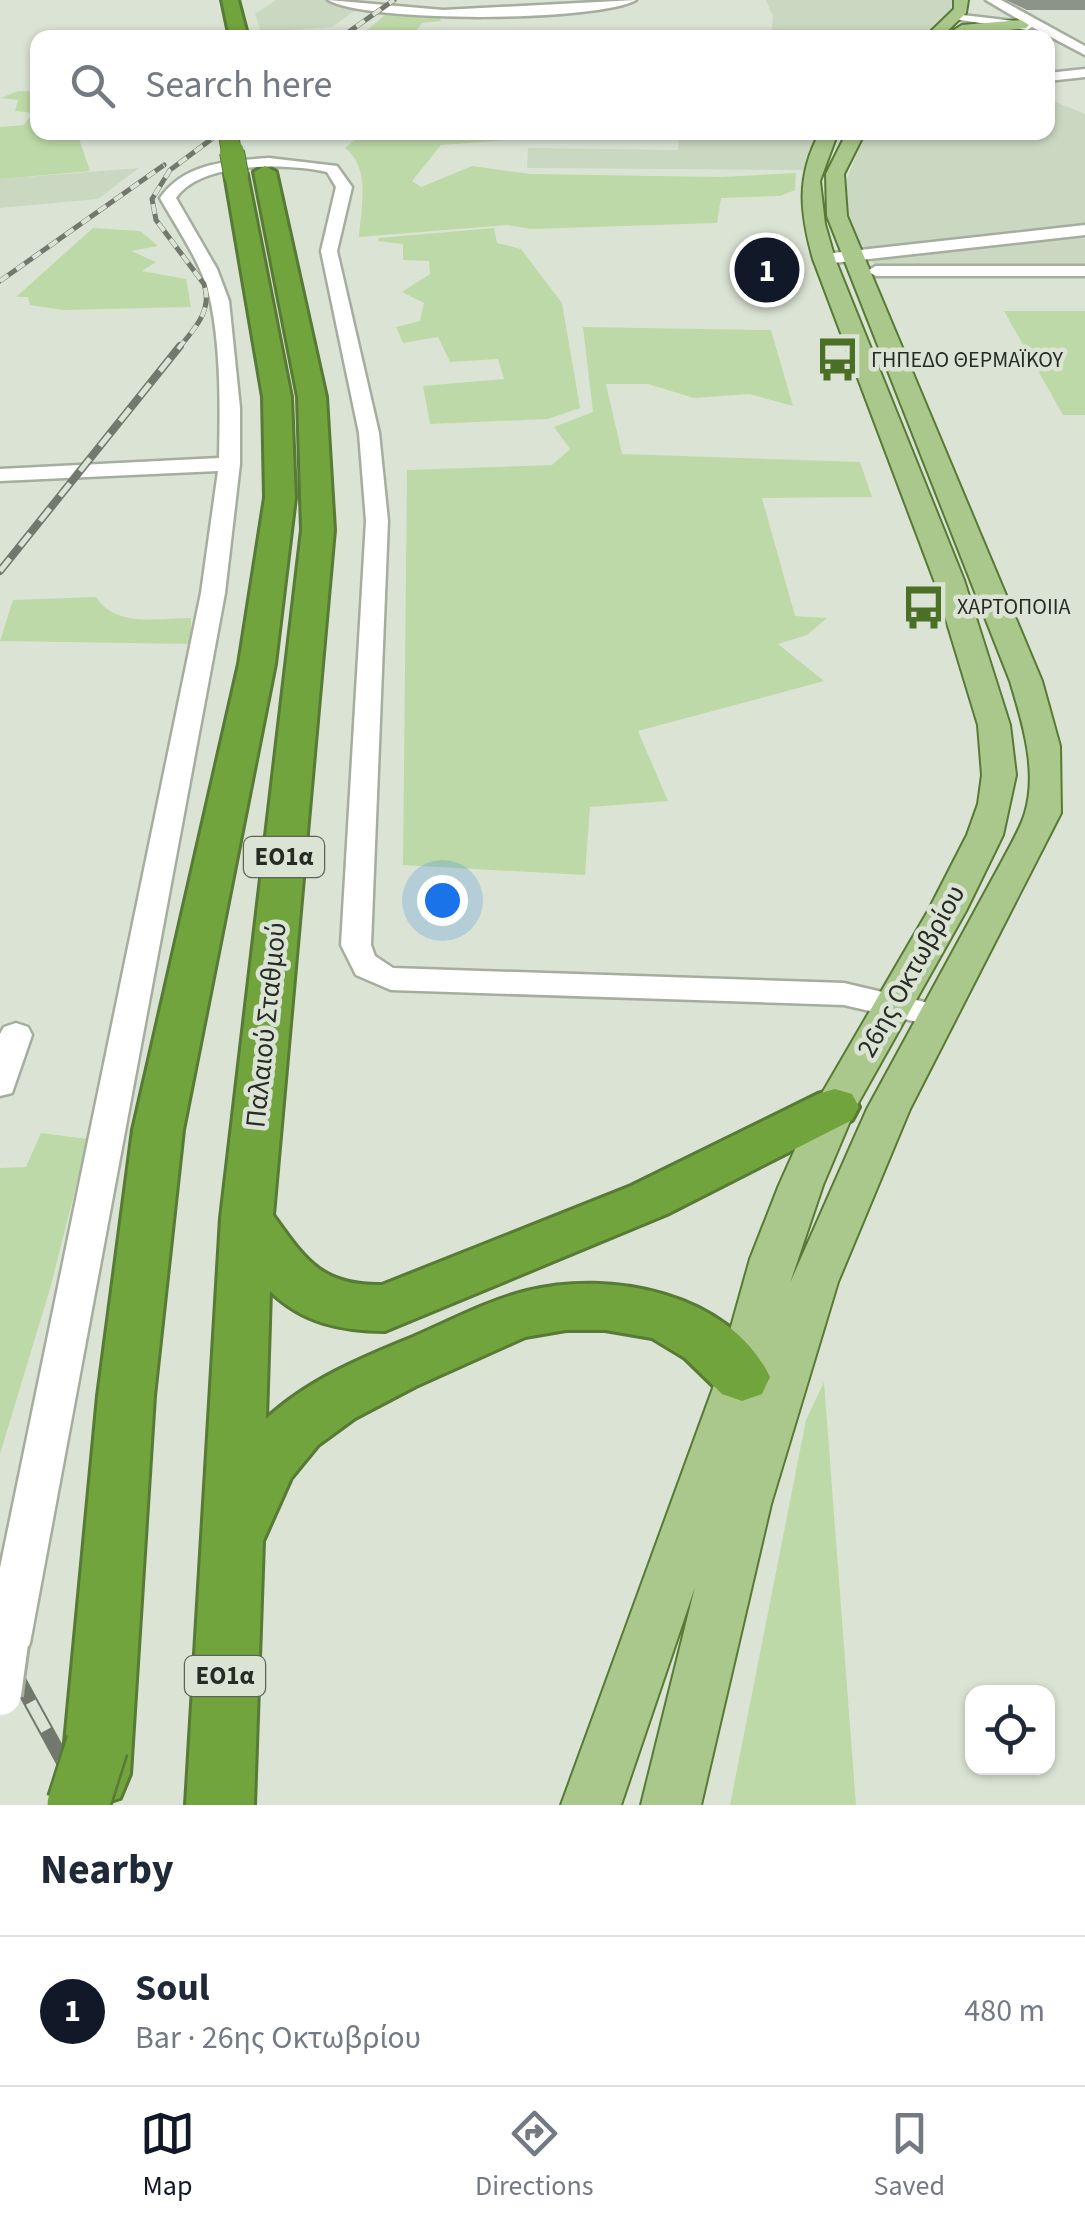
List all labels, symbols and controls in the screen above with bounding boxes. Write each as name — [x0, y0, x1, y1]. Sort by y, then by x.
search box — [30, 30, 1055, 140]
icon: search — [65, 58, 120, 113]
text: Search here — [145, 58, 332, 112]
pin: 1 — [734, 232, 800, 308]
bus stop icon: ΓΗΠΕΔΟ ΘΕΡΜΑΪΚΟΥ — [814, 336, 862, 384]
place label: ΓΗΠΕΔΟ ΘΕΡΜΑΪΚΟΥ — [871, 344, 1063, 376]
bus stop icon: ΧΑΡΤΟΠΟΙΙΑ — [900, 583, 948, 631]
place label: ΧΑΡΤΟΠΟΙΙΑ — [957, 591, 1070, 623]
road number: ΕΟ1α — [244, 837, 324, 877]
your location — [417, 875, 468, 926]
street label: 26ης Οκτωβρίου — [847, 877, 975, 1065]
street label: Παλαιού Σταθμού — [235, 920, 297, 1130]
road number: ΕΟ1α — [185, 1656, 265, 1696]
map controls — [965, 1685, 1055, 1775]
button: locate — [965, 1685, 1055, 1775]
text: Nearby — [40, 1840, 174, 1900]
text: Soul — [135, 1961, 210, 2015]
text: 1 — [64, 1988, 81, 2034]
text: 480 m — [964, 1988, 1045, 2034]
text: Bar · 26ης Οκτωβρίου — [135, 2015, 421, 2061]
tab: Map — [140, 2106, 195, 2206]
tab: Directions — [475, 2106, 594, 2206]
tab: Saved — [874, 2106, 945, 2206]

